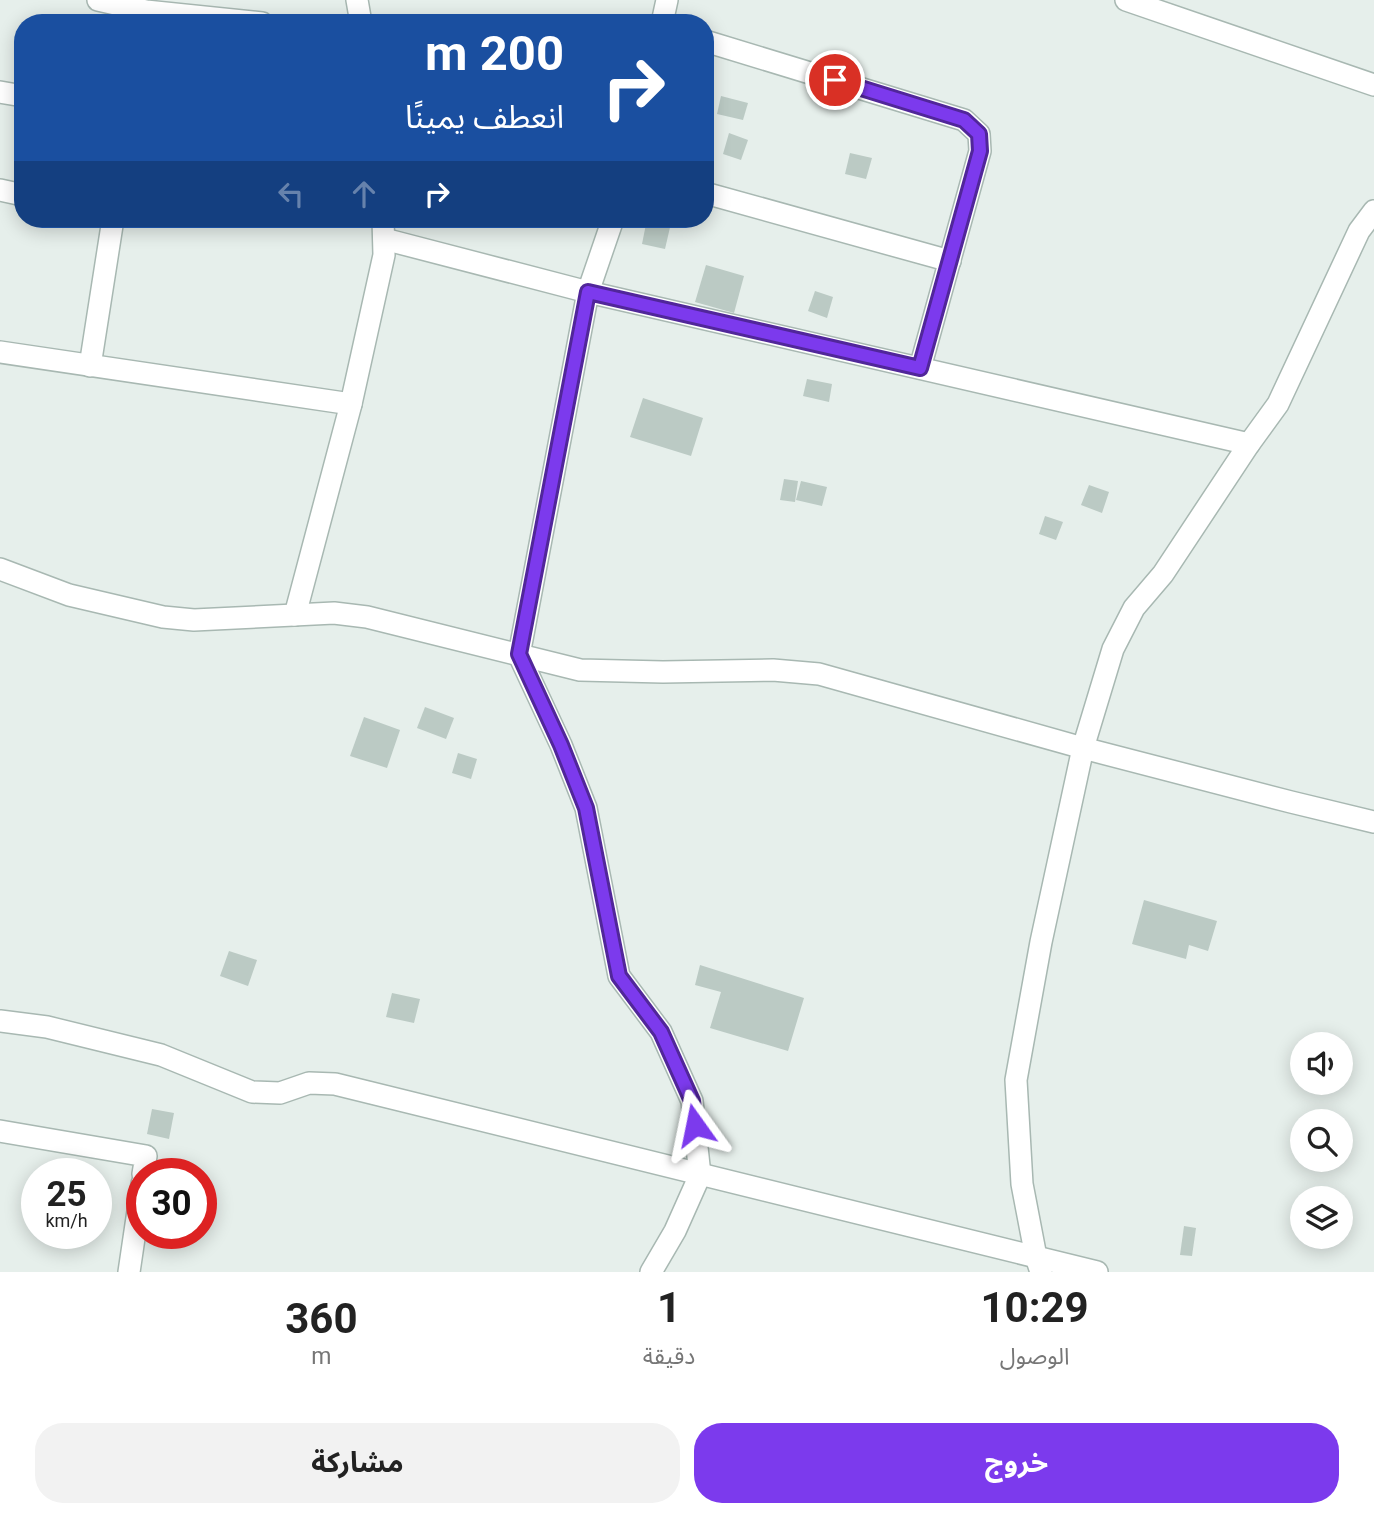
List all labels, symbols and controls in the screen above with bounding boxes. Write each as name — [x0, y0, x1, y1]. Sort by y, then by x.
text: 200 m — [425, 25, 564, 82]
icon: right — [588, 42, 679, 133]
pin — [805, 50, 865, 110]
icon: arrive — [816, 61, 854, 99]
text: انعطف يمينًا — [405, 98, 564, 136]
icon: left — [272, 175, 310, 213]
icon: ahead — [345, 175, 383, 213]
icon: right — [418, 175, 456, 213]
map controls — [1290, 1032, 1353, 1249]
button: sound — [1290, 1032, 1353, 1095]
position arrow — [658, 1088, 732, 1162]
button: search — [1290, 1109, 1353, 1172]
speed limit sign: 30 — [126, 1158, 217, 1249]
text: 25 — [46, 1174, 87, 1215]
button: layers — [1290, 1186, 1353, 1249]
text: km/h — [45, 1210, 88, 1231]
text: 1 — [657, 1283, 681, 1332]
text: 10:29 — [981, 1283, 1089, 1332]
text: 360 — [285, 1294, 358, 1343]
text: m — [311, 1343, 332, 1370]
text: دقيقة — [643, 1343, 695, 1370]
text: الوصول — [1000, 1343, 1070, 1370]
button: مشاركة — [35, 1423, 680, 1503]
button: خروج — [694, 1423, 1339, 1503]

